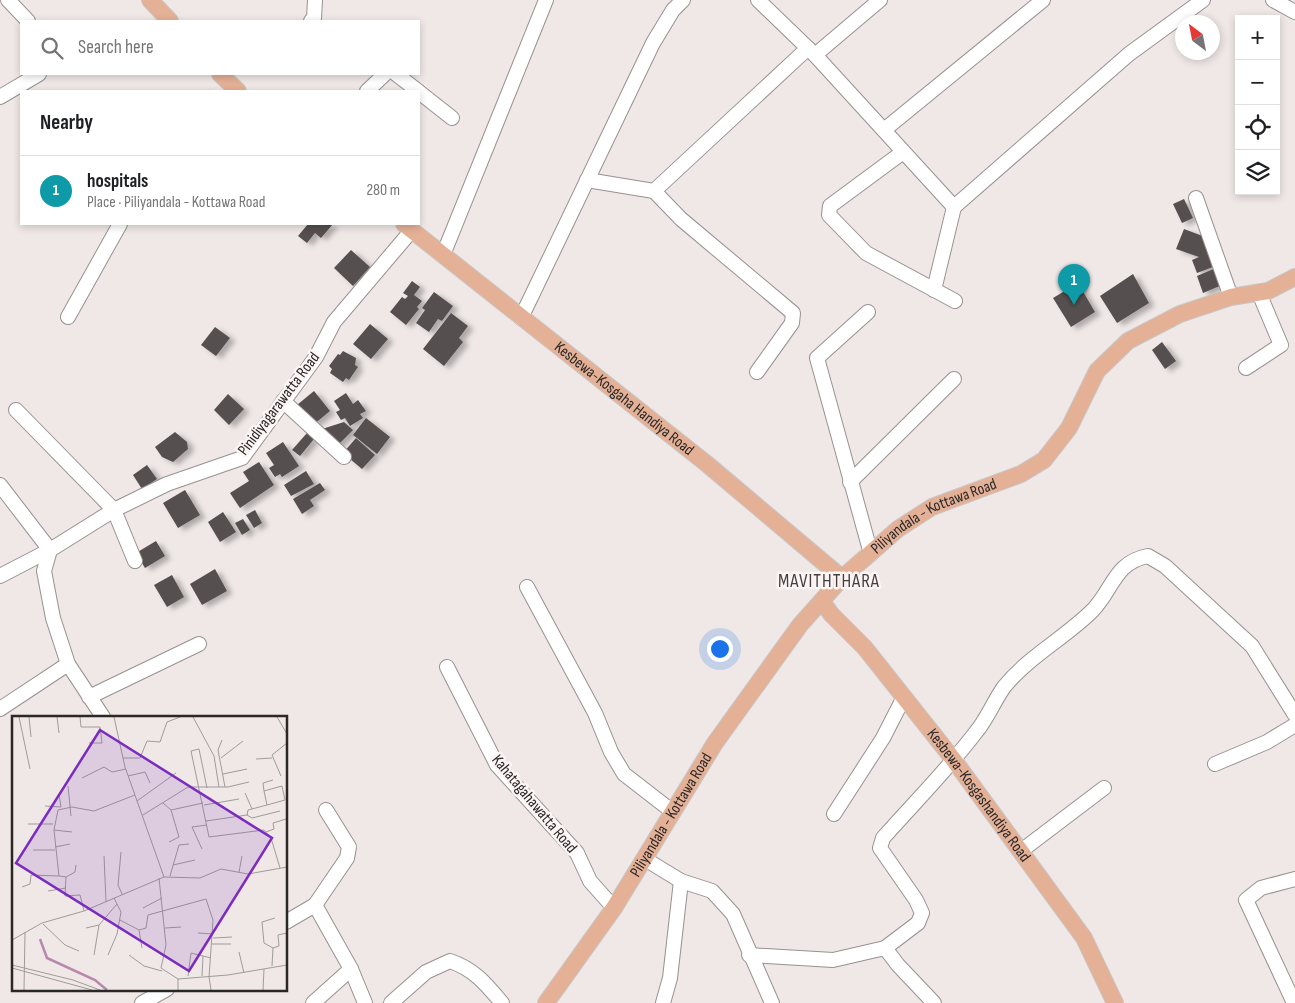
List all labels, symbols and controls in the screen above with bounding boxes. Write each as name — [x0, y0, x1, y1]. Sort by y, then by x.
north arrow — [1175, 15, 1220, 60]
map controls — [1235, 15, 1280, 195]
button: + — [1235, 15, 1280, 60]
search box — [20, 20, 420, 75]
icon: search — [38, 34, 66, 62]
text: Search here — [78, 36, 154, 59]
button: − — [1235, 60, 1280, 105]
button: locate — [1235, 105, 1280, 150]
text: Nearby — [40, 110, 93, 135]
button: layers — [1235, 150, 1280, 195]
text: hospitals — [87, 170, 148, 193]
text: 1 — [53, 181, 59, 200]
text: 280 m — [366, 181, 400, 200]
text: Place · Piliyandala - Kottawa Road — [87, 193, 265, 212]
pin: 1 — [1058, 264, 1090, 305]
street label: Kesbewa-Kosgaha Handiya Road — [551, 337, 698, 459]
street label: Pinidiyagarawatta Road — [234, 349, 324, 459]
street label: Piliyandala - Kottawa Road — [867, 474, 999, 558]
district label: MAVITHTHARA — [778, 570, 880, 593]
your location — [707, 636, 733, 662]
inset map — [12, 716, 288, 990]
street label: Kesbewa-Kosgashandiya Road — [923, 725, 1035, 866]
street label: Piliyandala - Kottawa Road — [626, 750, 716, 880]
street label: Kahatagahawatta Road — [487, 751, 581, 857]

